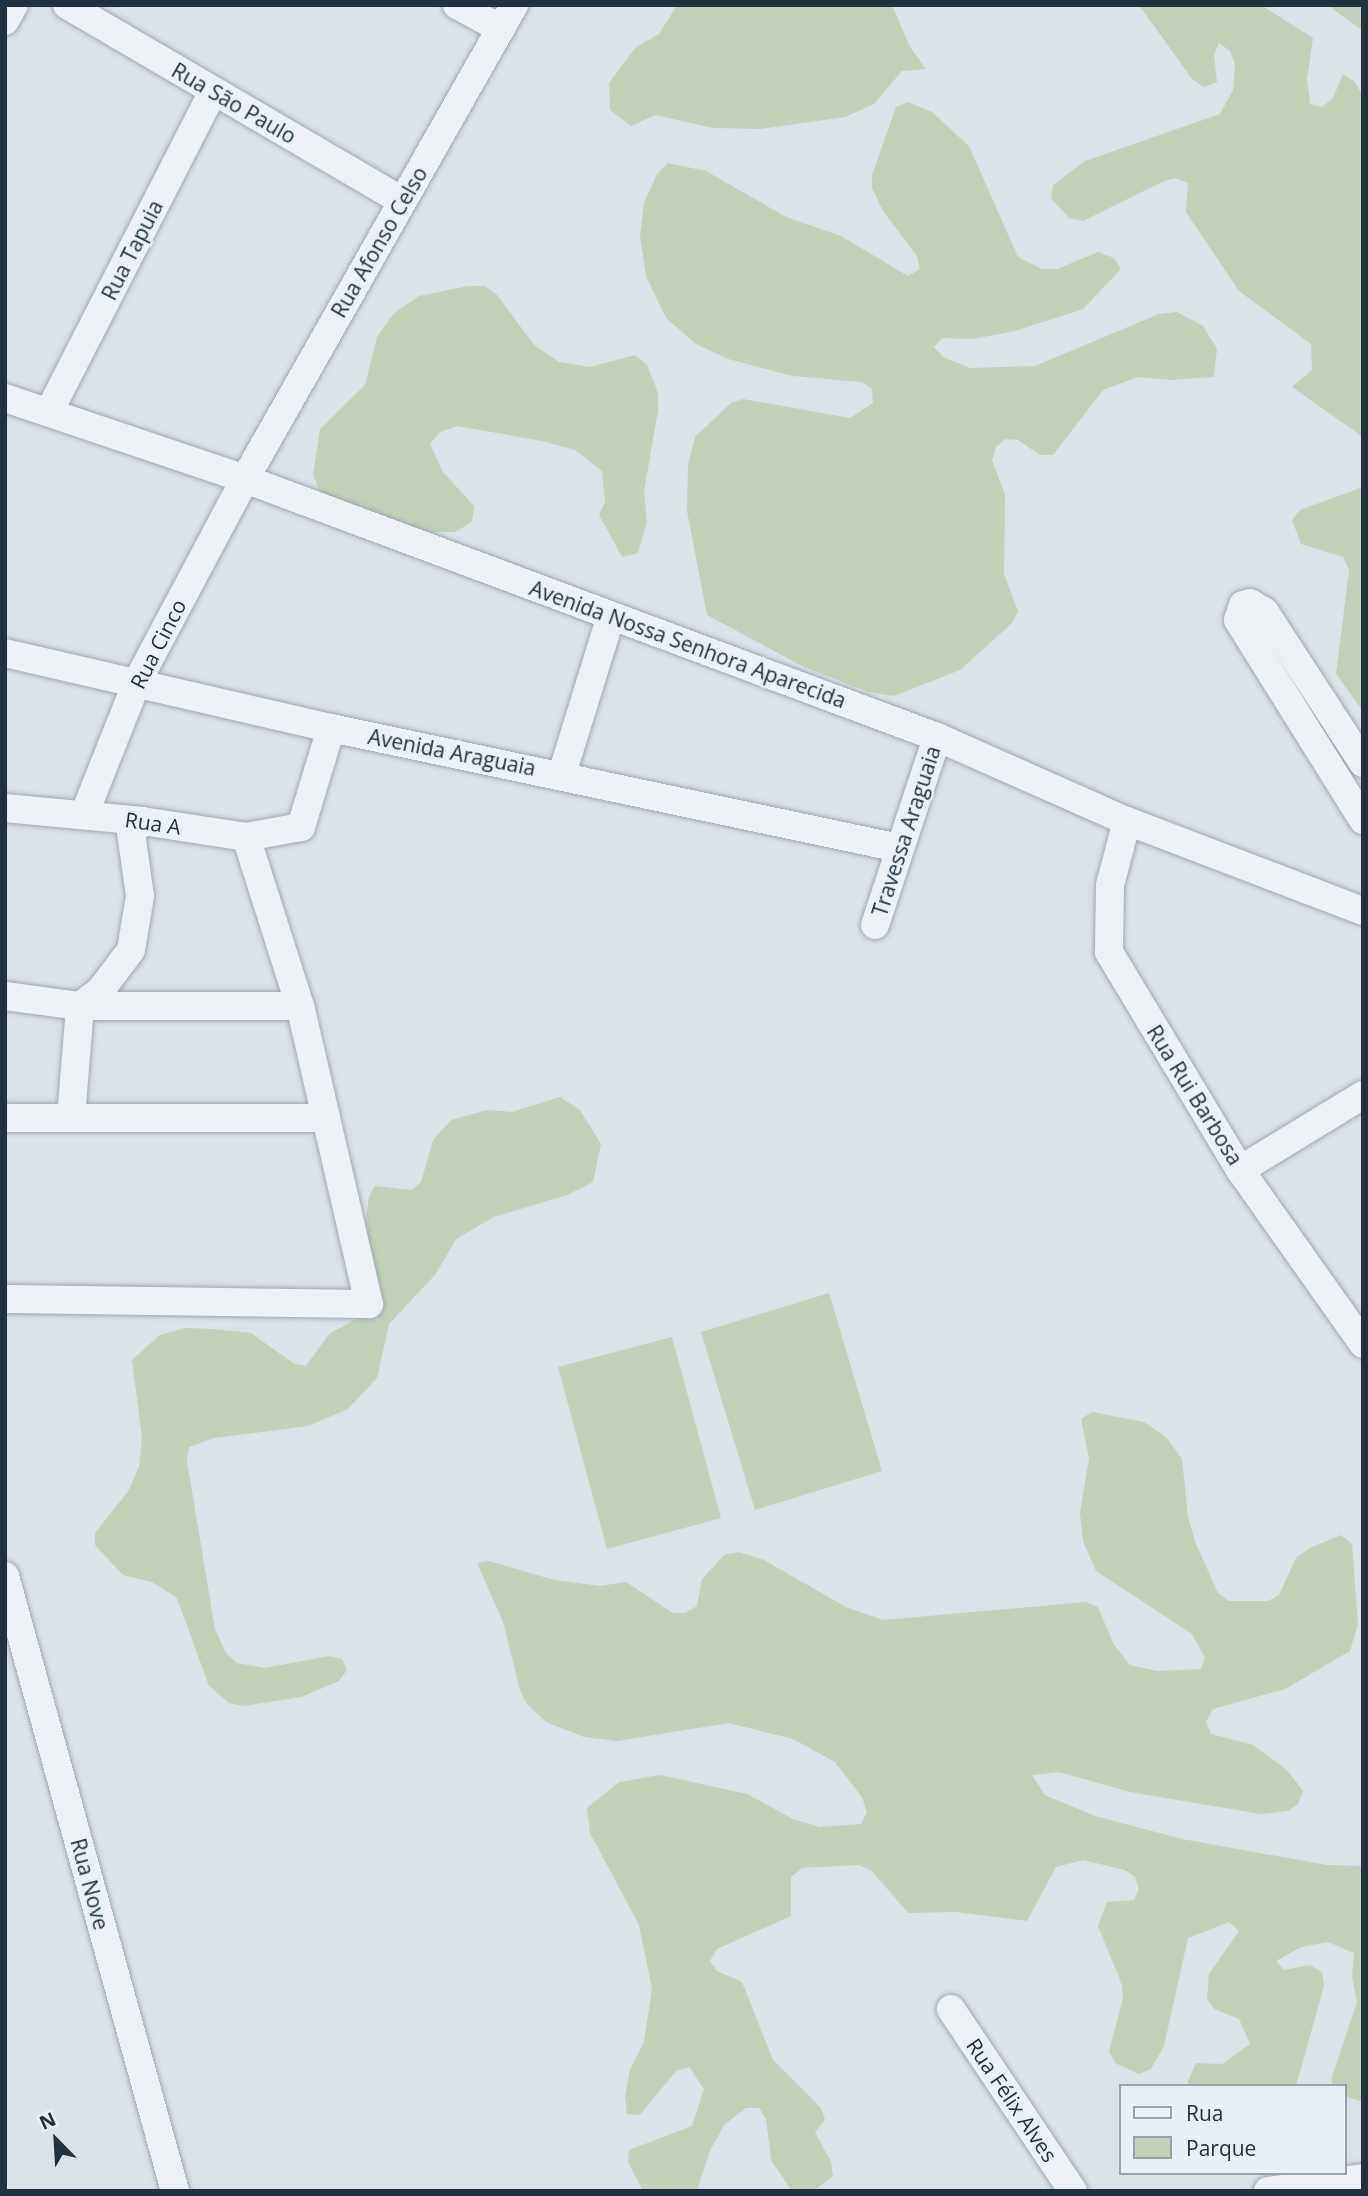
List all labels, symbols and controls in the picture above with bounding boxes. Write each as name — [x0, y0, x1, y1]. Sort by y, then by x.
street label: Rua São Paulo — [167, 57, 301, 149]
street label: Rua Afonso Celso — [326, 162, 432, 322]
street label: Rua Tapuia — [96, 196, 168, 304]
street label: Avenida Nossa Senhora Aparecida — [526, 575, 850, 713]
street label: Rua Cinco — [125, 595, 191, 693]
street label: Avenida Araguaia — [366, 723, 538, 781]
street label: Travessa Araguaia — [867, 743, 945, 919]
street label: Rua A — [123, 807, 183, 839]
street label: Rua Rui Barbosa — [1142, 1020, 1248, 1170]
street label: Rua Nove — [66, 1835, 114, 1933]
street label: Rua Félix Alves — [961, 2033, 1063, 2167]
legend — [1120, 2084, 1347, 2175]
text: Rua — [1186, 2099, 1224, 2127]
north arrow — [21, 2105, 91, 2175]
text: N — [35, 2106, 60, 2136]
text: Parque — [1186, 2134, 1256, 2162]

